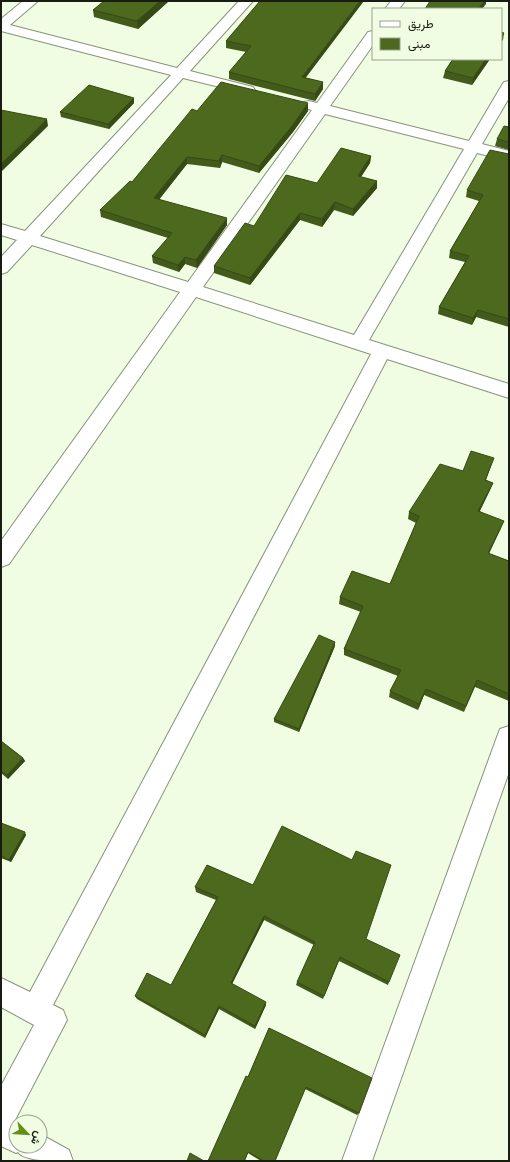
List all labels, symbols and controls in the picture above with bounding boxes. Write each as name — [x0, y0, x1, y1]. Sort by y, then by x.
legend — [372, 8, 502, 60]
text: طريق — [408, 15, 434, 32]
text: مبنى — [408, 35, 430, 52]
north arrow — [8, 1114, 48, 1154]
text: ش — [28, 1129, 47, 1148]

